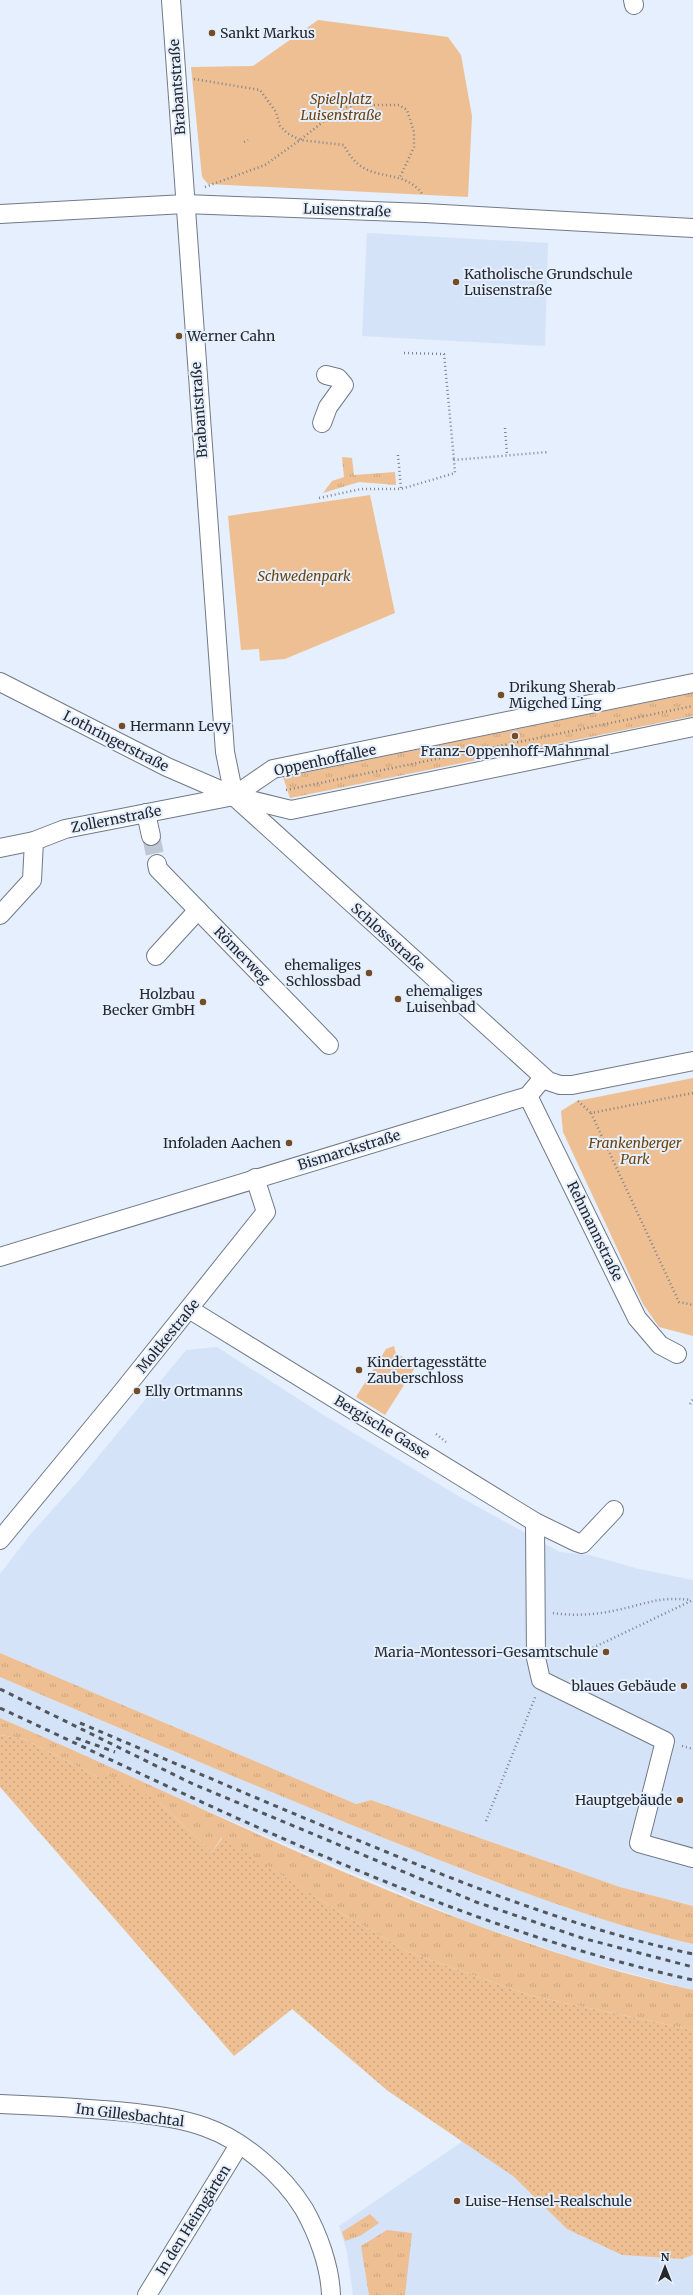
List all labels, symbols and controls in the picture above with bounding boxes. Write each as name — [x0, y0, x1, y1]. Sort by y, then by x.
place label: Sankt Markus — [220, 24, 315, 42]
marker: Sankt Markus — [207, 28, 217, 38]
street label: Brabantstraße — [165, 38, 189, 136]
park label: Spielplatz Luisenstraße — [300, 90, 382, 124]
street label: Luisenstraße — [303, 199, 391, 221]
place label: Katholische Grundschule Luisenstraße — [464, 265, 632, 299]
marker: Katholische Grundschule Luisenstraße — [451, 277, 461, 287]
place label: Werner Cahn — [186, 327, 275, 345]
marker: Werner Cahn — [174, 331, 184, 341]
street label: Brabantstraße — [187, 361, 211, 459]
park label: Schwedenpark — [257, 567, 351, 585]
place label: Drikung Sherab Migched Ling — [509, 678, 616, 712]
marker: Drikung Sherab Migched Ling — [496, 690, 506, 700]
street label: Lothringerstraße — [60, 707, 172, 775]
place label: Hermann Levy — [130, 717, 232, 735]
marker: Hermann Levy — [117, 721, 127, 731]
marker: Franz-Oppenhoff-Mahnmal — [510, 731, 520, 741]
street label: Oppenhoffallee — [272, 740, 378, 780]
place label: Franz-Oppenhoff-Mahnmal — [421, 742, 610, 760]
street label: Zollernstraße — [69, 801, 163, 837]
street label: Schlossstraße — [347, 899, 429, 975]
street label: Römerweg — [210, 922, 274, 988]
place label: ehemaliges Schlossbad — [284, 956, 362, 990]
marker: ehemaliges Schlossbad — [364, 968, 374, 978]
place label: ehemaliges Luisenbad — [406, 982, 483, 1016]
place label: Holzbau Becker GmbH — [102, 985, 195, 1019]
marker: ehemaliges Luisenbad — [393, 994, 403, 1004]
marker: Holzbau Becker GmbH — [198, 997, 208, 1007]
street label: Bismarckstraße — [295, 1126, 403, 1174]
place label: Infoladen Aachen — [163, 1134, 281, 1152]
park label: Frankenberger Park — [588, 1134, 682, 1168]
marker: Infoladen Aachen — [284, 1138, 294, 1148]
street label: Rehmannstraße — [563, 1178, 627, 1284]
street label: Moltkestraße — [133, 1295, 203, 1377]
place label: Kindertagesstätte Zauberschloss — [367, 1353, 487, 1387]
marker: Kindertagesstätte Zauberschloss — [354, 1365, 364, 1375]
place label: Elly Ortmanns — [145, 1382, 243, 1400]
marker: Elly Ortmanns — [132, 1386, 142, 1396]
street label: Bergische Gasse — [331, 1391, 433, 1463]
place label: Maria-Montessori-Gesamtschule — [374, 1643, 598, 1661]
marker: Maria-Montessori-Gesamtschule — [601, 1647, 611, 1657]
place label: blaues Gebäude — [571, 1677, 676, 1695]
marker: blaues Gebäude — [679, 1681, 689, 1691]
place label: Hauptgebäude — [575, 1791, 672, 1809]
marker: Hauptgebäude — [675, 1795, 685, 1805]
street label: Im Gillesbachtal — [75, 2099, 186, 2131]
street label: In den Heimgärten — [152, 2162, 234, 2278]
place label: Luise-Hensel-Realschule — [465, 2192, 632, 2210]
marker: Luise-Hensel-Realschule — [452, 2196, 462, 2206]
north arrow — [645, 2247, 685, 2287]
text: N — [661, 2250, 670, 2264]

